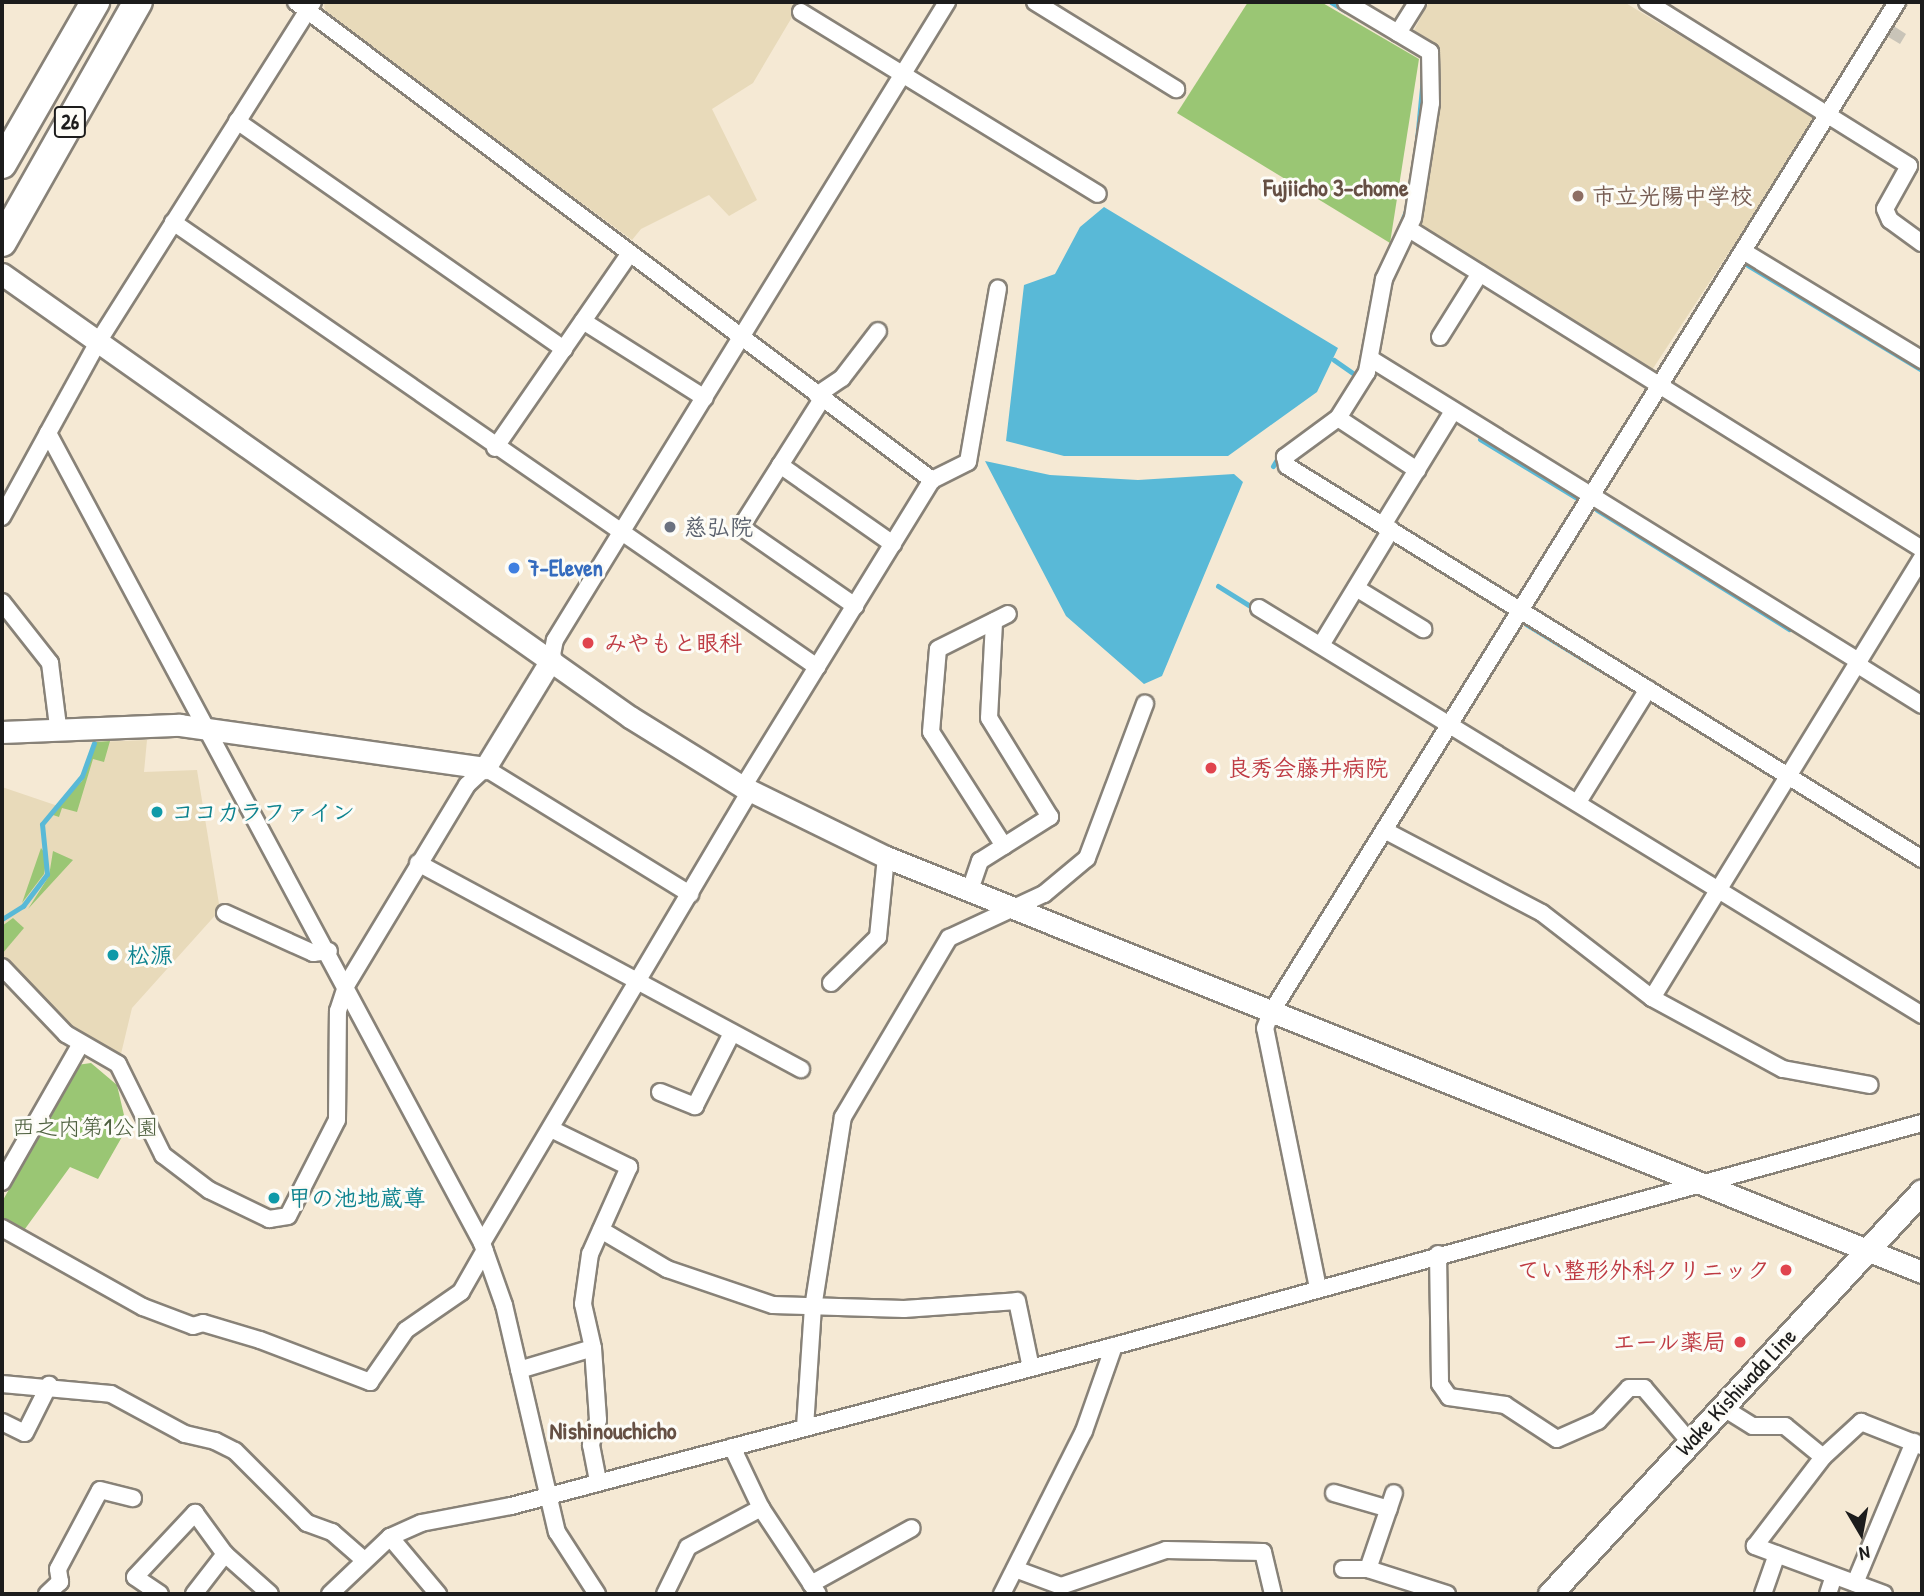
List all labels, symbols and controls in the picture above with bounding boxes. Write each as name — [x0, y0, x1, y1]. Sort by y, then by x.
road number: 26 — [52, 104, 88, 140]
district label: Fujiicho 3-chome — [1264, 174, 1408, 202]
place label: 市立光陽中学校 — [1592, 182, 1753, 210]
marker: 市立光陽中学校 — [1570, 188, 1586, 204]
place label: 慈弘院 — [684, 513, 753, 541]
marker: 慈弘院 — [662, 519, 678, 535]
place label: 7-Eleven — [528, 554, 603, 582]
marker: 7-Eleven — [506, 560, 522, 576]
place label: みやもと眼科 — [604, 629, 742, 657]
marker: みやもと眼科 — [578, 633, 598, 653]
place label: 良秀会藤井病院 — [1227, 754, 1388, 782]
marker: 良秀会藤井病院 — [1201, 758, 1221, 778]
place label: ココカラファイン — [171, 798, 355, 826]
marker: ココカラファイン — [149, 804, 165, 820]
place label: 松源 — [127, 941, 173, 969]
marker: 松源 — [105, 947, 121, 963]
park label: 西之内第1公園 — [12, 1113, 158, 1141]
place label: 甲の池地蔵尊 — [288, 1184, 426, 1212]
marker: 甲の池地蔵尊 — [266, 1190, 282, 1206]
place label: てい整形外科クリニック — [1517, 1256, 1770, 1284]
marker: てい整形外科クリニック — [1776, 1260, 1796, 1280]
street label: Wake Kishiwada Line — [1670, 1323, 1802, 1461]
place label: エール薬局 — [1611, 1328, 1726, 1356]
marker: エール薬局 — [1732, 1334, 1748, 1350]
district label: Nishinouchicho — [550, 1417, 676, 1445]
north arrow — [1826, 1498, 1896, 1568]
text: N — [1857, 1540, 1872, 1567]

